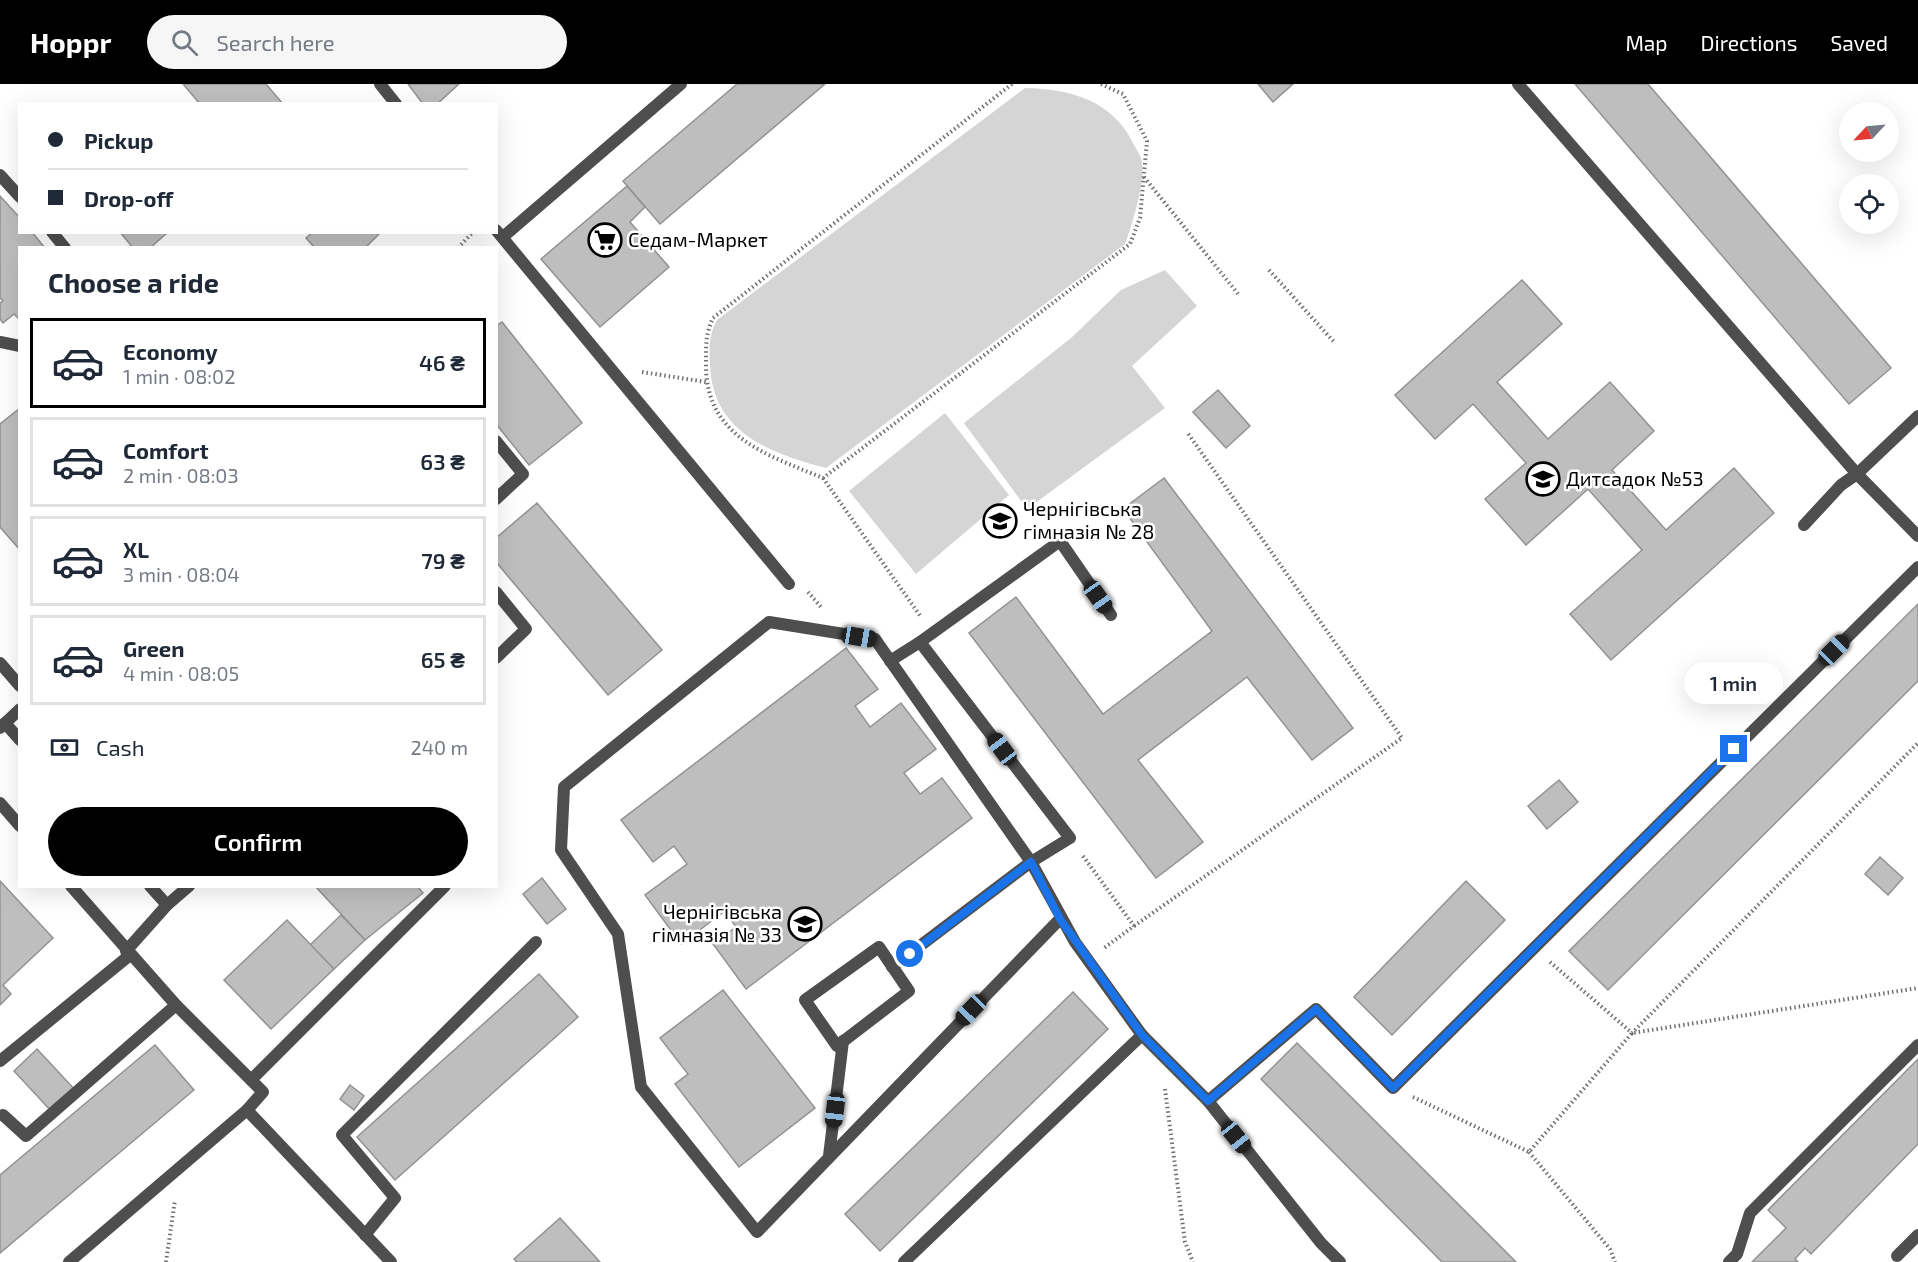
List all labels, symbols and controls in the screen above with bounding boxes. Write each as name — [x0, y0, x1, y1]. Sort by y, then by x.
search box — [147, 15, 567, 69]
text: Hoppr — [30, 25, 111, 59]
icon: search — [168, 26, 201, 59]
text: Search here — [216, 29, 335, 55]
text: Map — [1625, 30, 1668, 55]
text: Directions — [1701, 30, 1797, 55]
text: Saved — [1830, 30, 1888, 55]
north arrow — [1839, 102, 1899, 162]
map controls — [1839, 102, 1899, 234]
text: Pickup — [84, 127, 153, 153]
button: locate — [1839, 174, 1899, 234]
text: Drop-off — [84, 185, 173, 211]
supermarket icon: Седам-Маркет — [587, 222, 623, 258]
place label: Седам-Маркет — [628, 227, 768, 251]
text: Choose a ride — [48, 266, 219, 298]
icon: car — [51, 336, 105, 390]
text: Economy — [123, 338, 218, 364]
text: 46 ₴ — [419, 349, 465, 375]
text: 1 min · 08:02 — [123, 364, 235, 388]
icon: car — [51, 435, 105, 489]
text: Comfort — [123, 437, 208, 463]
text: 63 ₴ — [420, 448, 465, 474]
school or university icon: Дитсадок №53 — [1525, 461, 1561, 497]
text: 2 min · 08:03 — [123, 463, 239, 487]
place label: Дитсадок №53 — [1566, 466, 1704, 490]
place label: Чернігівська гімназія № 28 — [1023, 496, 1154, 543]
school or university icon: Чернігівська гімназія № 28 — [982, 503, 1018, 539]
icon: car — [51, 534, 105, 588]
text: XL — [123, 536, 149, 562]
text: 79 ₴ — [421, 547, 465, 573]
text: 3 min · 08:04 — [123, 562, 240, 586]
car — [1080, 577, 1116, 617]
car — [840, 625, 878, 649]
car — [1815, 631, 1853, 669]
icon: car — [51, 633, 105, 687]
text: Green — [123, 635, 185, 661]
text: 65 ₴ — [421, 646, 465, 672]
text: 4 min · 08:05 — [123, 661, 239, 685]
callout: 1 min — [1684, 662, 1784, 704]
text: 1 min — [1710, 671, 1757, 695]
car — [984, 729, 1020, 769]
icon: cash — [48, 731, 81, 764]
text: Cash — [96, 734, 145, 760]
text: 240 m — [410, 735, 468, 759]
route end — [1720, 735, 1747, 762]
button: Confirm — [48, 807, 468, 876]
place label: Чернігівська гімназія № 33 — [652, 899, 782, 946]
school or university icon: Чернігівська гімназія № 33 — [787, 906, 823, 942]
route start — [896, 940, 923, 967]
car — [952, 991, 990, 1029]
car — [824, 1091, 846, 1129]
car — [1218, 1117, 1254, 1157]

